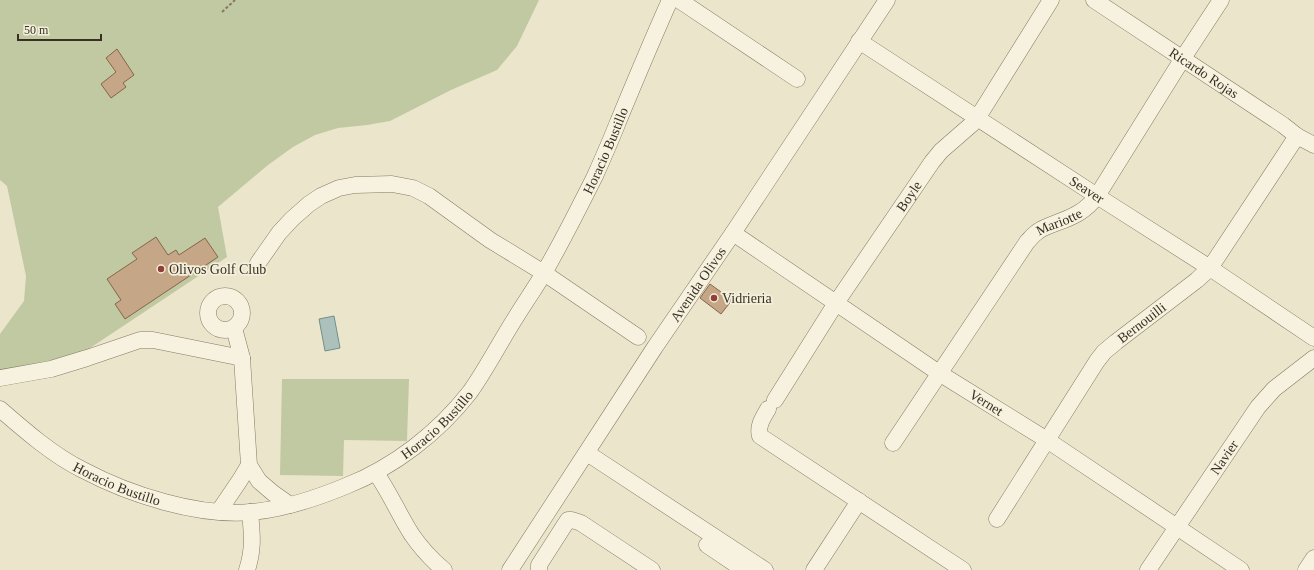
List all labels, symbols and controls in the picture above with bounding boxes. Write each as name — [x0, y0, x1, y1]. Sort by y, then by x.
scale bar — [18, 16, 101, 42]
text: 50 m — [24, 23, 49, 37]
street label: Ricardo Rojas — [1167, 45, 1241, 101]
street label: Horacio Bustillo — [580, 105, 631, 196]
street label: Seaver — [1067, 173, 1107, 206]
street label: Boyle — [893, 178, 924, 214]
street label: Mariotte — [1033, 205, 1085, 238]
street label: Avenida Olivos — [667, 244, 729, 325]
place label: Olivos Golf Club — [169, 262, 266, 277]
marker: Olivos Golf Club — [156, 264, 166, 274]
place label: Vidrieria — [722, 291, 772, 306]
marker: Vidrieria — [709, 293, 719, 303]
street label: Bernouilli — [1114, 299, 1169, 346]
street label: Vernet — [967, 386, 1006, 419]
street label: Horacio Bustillo — [398, 388, 476, 462]
street label: Navier — [1207, 437, 1241, 477]
street label: Horacio Bustillo — [71, 459, 162, 508]

